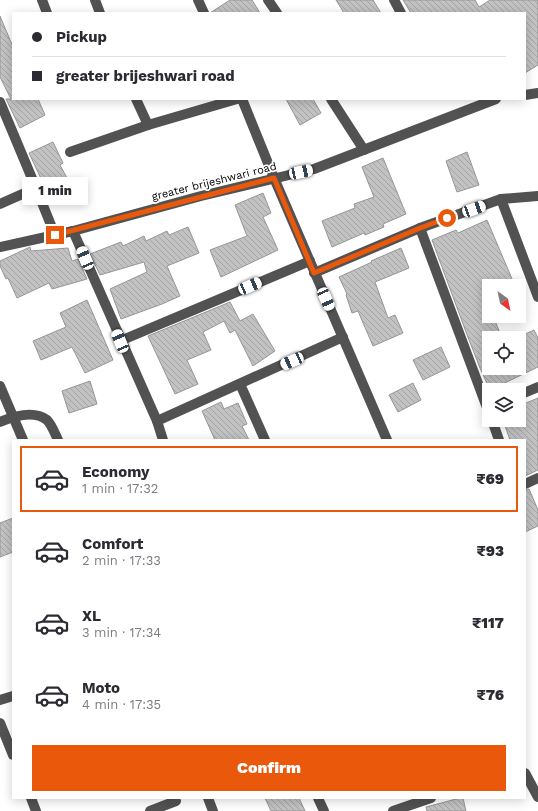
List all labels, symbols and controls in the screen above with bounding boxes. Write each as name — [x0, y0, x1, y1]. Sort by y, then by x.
text: Pickup — [56, 28, 107, 46]
text: greater brijeshwari road — [56, 67, 235, 85]
street label: greater brijeshwari road — [150, 160, 278, 203]
car — [288, 164, 314, 180]
callout: 1 min — [22, 177, 88, 205]
text: 1 min — [38, 183, 72, 198]
car — [461, 199, 487, 219]
route start — [438, 209, 456, 227]
route end — [46, 226, 64, 244]
car — [75, 245, 95, 271]
car — [237, 276, 263, 296]
north arrow — [482, 279, 526, 323]
map controls — [482, 279, 526, 427]
car — [316, 286, 336, 312]
car — [110, 328, 130, 354]
button: locate — [482, 331, 526, 375]
car — [279, 351, 305, 371]
button: layers — [482, 383, 526, 427]
icon: car — [34, 461, 70, 497]
text: Economy — [82, 463, 149, 481]
text: ₹69 — [476, 470, 504, 488]
text: 1 min · 17:32 — [82, 481, 158, 496]
icon: car — [34, 533, 70, 569]
text: Comfort — [82, 535, 143, 553]
text: ₹93 — [477, 542, 504, 560]
text: 2 min · 17:33 — [82, 553, 161, 568]
icon: car — [34, 605, 70, 641]
text: XL — [82, 607, 101, 625]
text: ₹117 — [472, 614, 504, 632]
text: 3 min · 17:34 — [82, 625, 161, 640]
icon: car — [34, 677, 70, 713]
text: Moto — [82, 679, 120, 697]
text: ₹76 — [477, 686, 504, 704]
text: 4 min · 17:35 — [82, 697, 161, 712]
button: Confirm — [32, 745, 506, 791]

